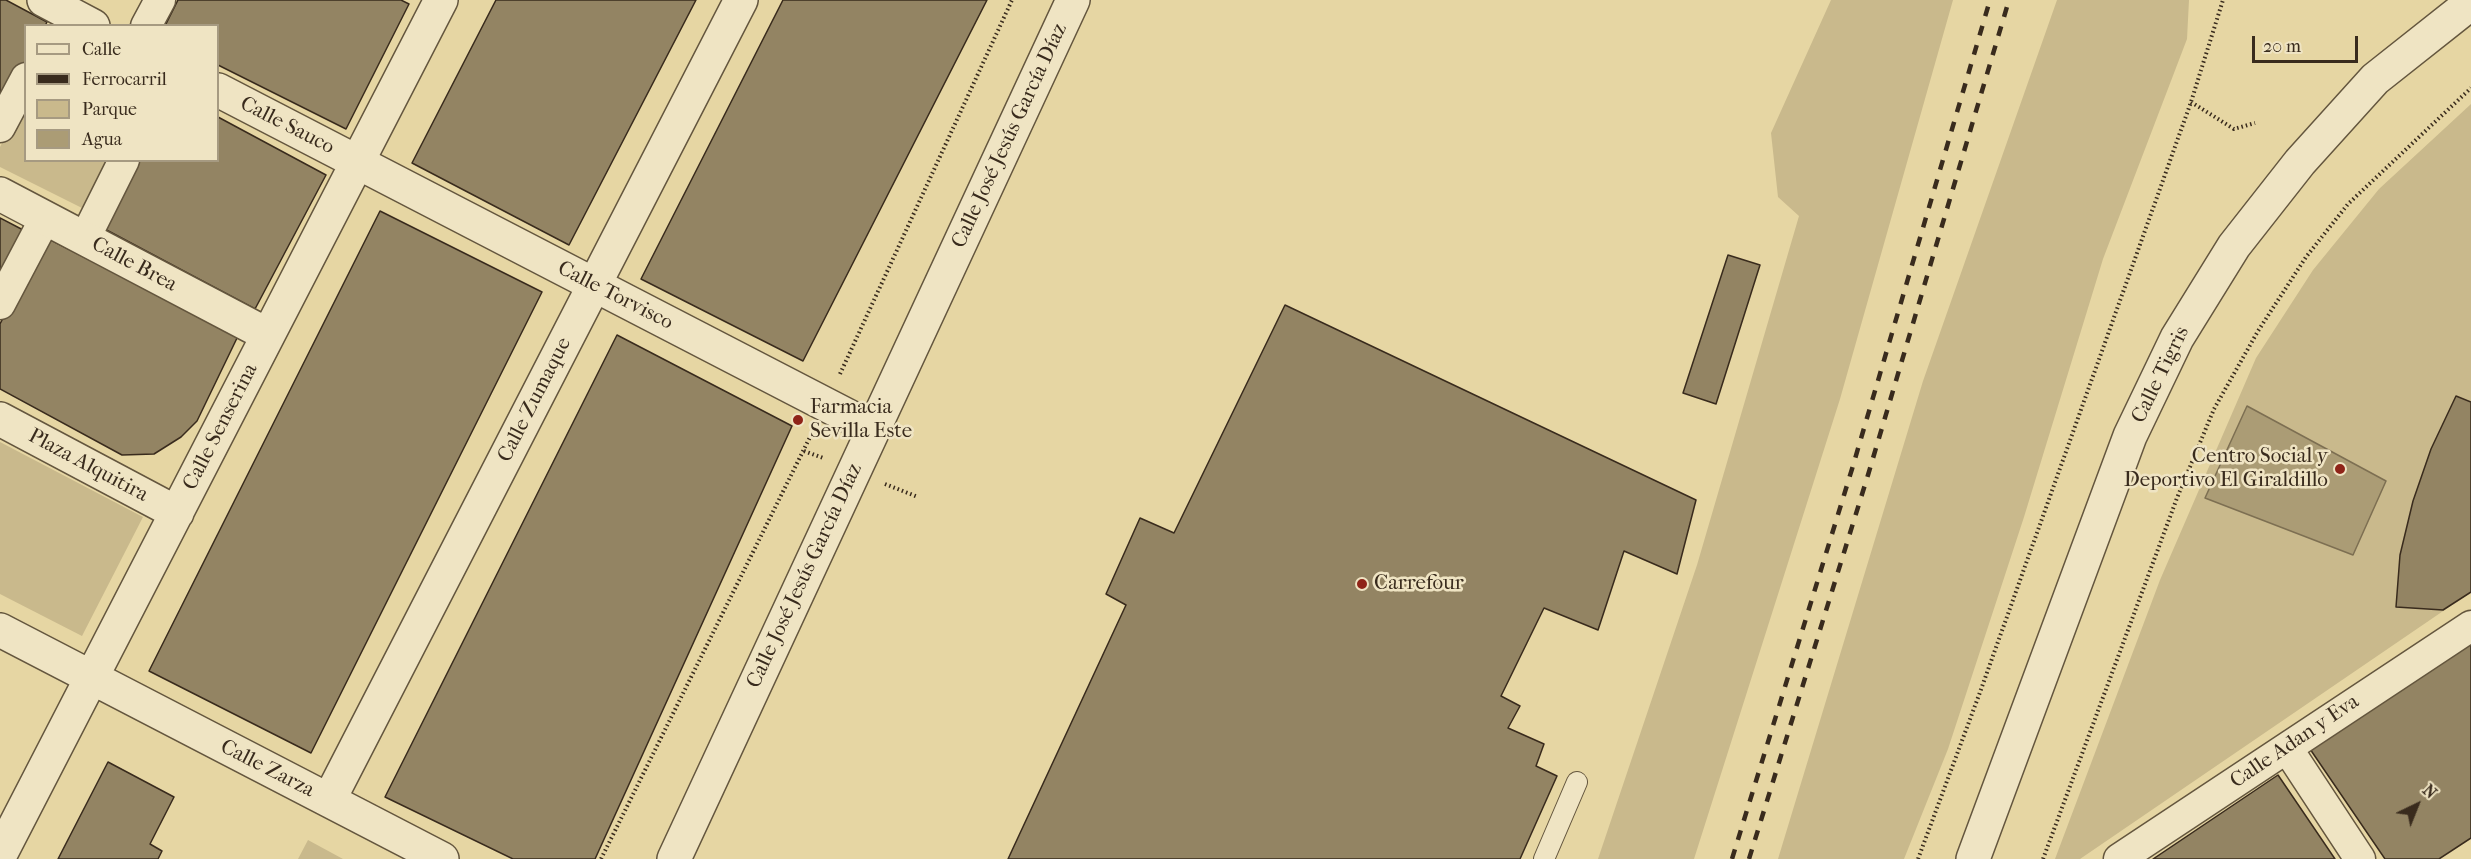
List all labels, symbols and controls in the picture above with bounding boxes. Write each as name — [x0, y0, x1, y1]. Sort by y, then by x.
street label: Calle José Jesús García Díaz — [947, 20, 1073, 252]
legend — [24, 24, 219, 162]
scale bar — [2255, 24, 2362, 62]
text: 20 m — [2263, 36, 2301, 57]
text: Calle — [82, 39, 121, 60]
text: Ferrocarril — [82, 69, 167, 90]
street label: Calle Sauco — [236, 92, 338, 160]
text: Parque — [82, 99, 137, 120]
text: Agua — [82, 129, 122, 150]
street label: Calle Brea — [87, 232, 181, 298]
street label: Calle Torvisco — [553, 256, 677, 336]
street label: Calle Tigris — [2127, 323, 2195, 427]
street label: Calle Zumaque — [493, 333, 577, 467]
street label: Calle Senserina — [178, 359, 264, 495]
place label: Farmacia Sevilla Este — [810, 395, 912, 445]
marker: Farmacia Sevilla Este — [791, 413, 805, 427]
street label: Plaza Alquitira — [24, 424, 152, 508]
place label: Centro Social y Deportivo El Giraldillo — [2124, 444, 2328, 494]
street label: Calle José Jesús García Díaz — [742, 460, 868, 692]
marker: Centro Social y Deportivo El Giraldillo — [2333, 462, 2347, 476]
place label: Carrefour — [1374, 571, 1464, 597]
marker: Carrefour — [1355, 577, 1369, 591]
street label: Calle Adan y Eva — [2226, 690, 2364, 794]
street label: Calle Zarza — [216, 735, 318, 803]
north arrow — [2387, 775, 2447, 835]
text: N — [2419, 780, 2441, 803]

